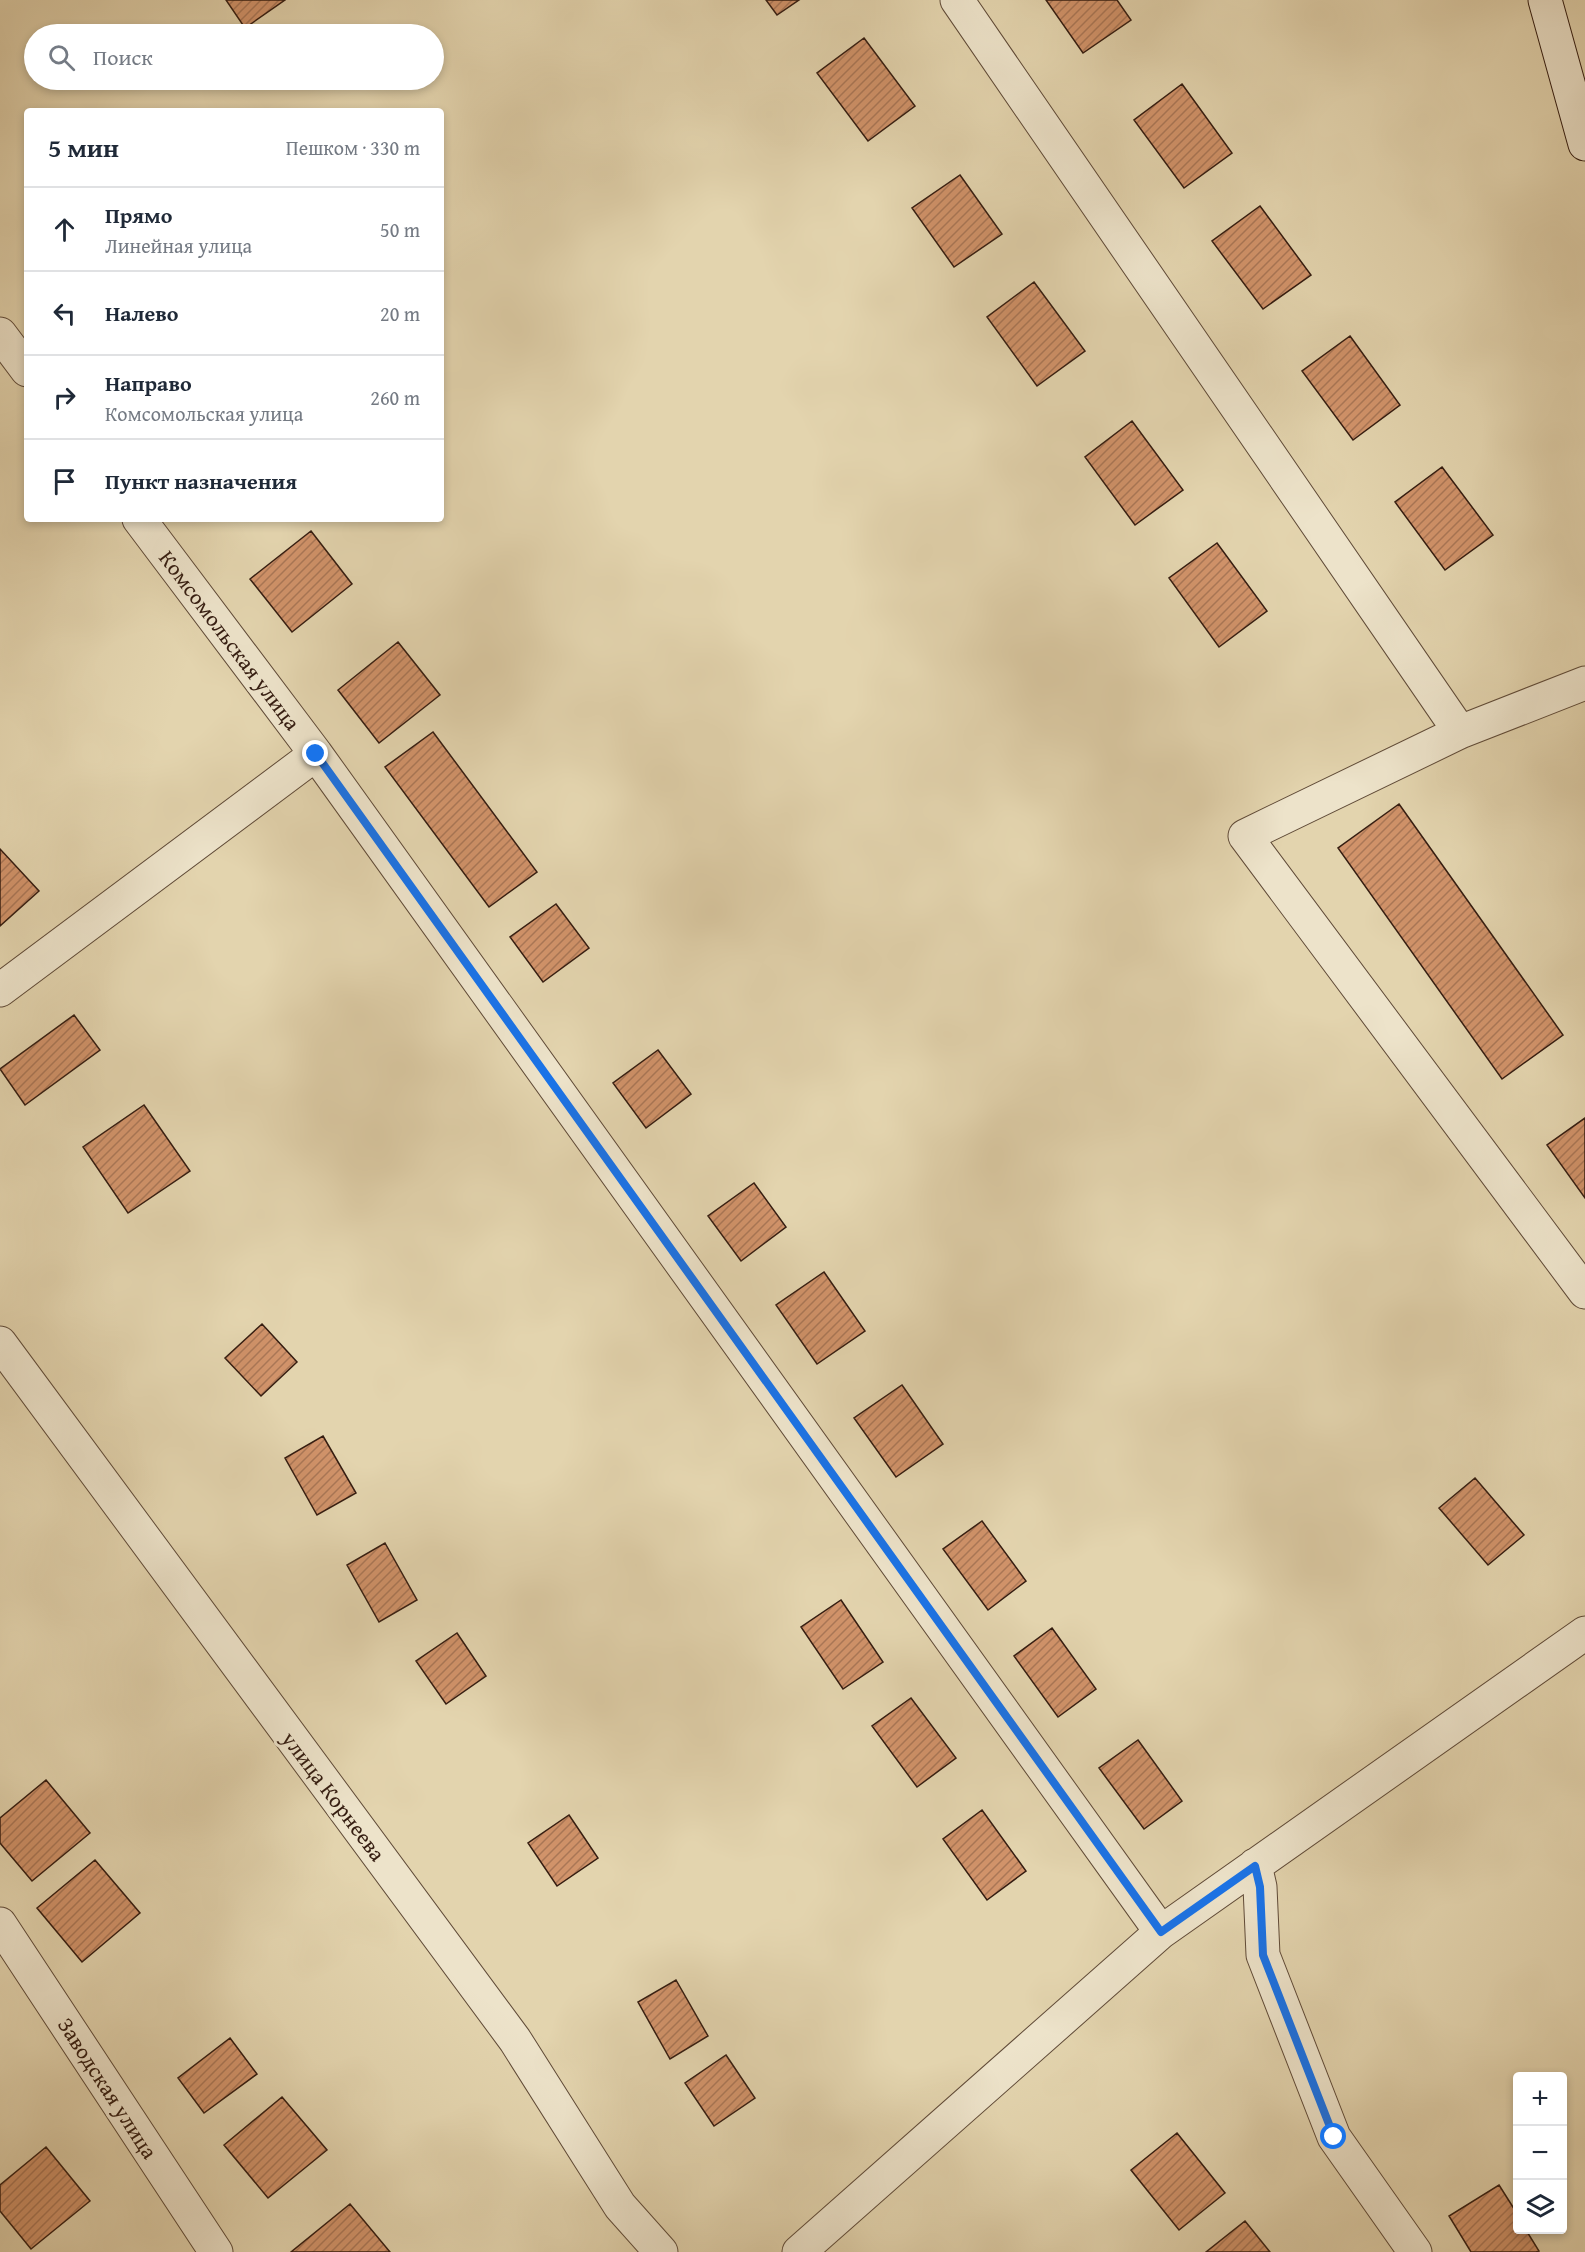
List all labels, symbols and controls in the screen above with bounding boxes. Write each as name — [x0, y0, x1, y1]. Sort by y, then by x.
search box — [24, 24, 444, 90]
icon: search — [45, 41, 78, 74]
text: Поиск — [93, 41, 153, 73]
text: 5 мин — [48, 128, 119, 167]
text: Пешком · 330 m — [286, 133, 420, 162]
text: Прямо — [105, 199, 172, 231]
icon: ahead — [48, 213, 81, 246]
text: 50 m — [380, 215, 420, 244]
text: Линейная улица — [105, 231, 252, 260]
icon: left — [48, 297, 81, 330]
text: Налево — [105, 297, 178, 329]
text: 20 m — [380, 299, 420, 328]
text: Направо — [105, 367, 192, 399]
icon: right — [48, 381, 81, 414]
text: 260 m — [370, 383, 420, 412]
text: Комсомольская улица — [105, 399, 303, 428]
icon: arrive — [48, 465, 81, 498]
text: Пункт назначения — [105, 465, 297, 497]
street label: Комсомольская улица — [152, 543, 309, 737]
route end — [302, 740, 328, 766]
street label: улица Корнеева — [274, 1723, 394, 1868]
street label: Заводская улица — [50, 2011, 166, 2165]
map controls — [1513, 2072, 1567, 2234]
button: + — [1513, 2072, 1567, 2126]
route start — [1320, 2123, 1346, 2149]
button: − — [1513, 2126, 1567, 2180]
button: layers — [1513, 2180, 1567, 2234]

